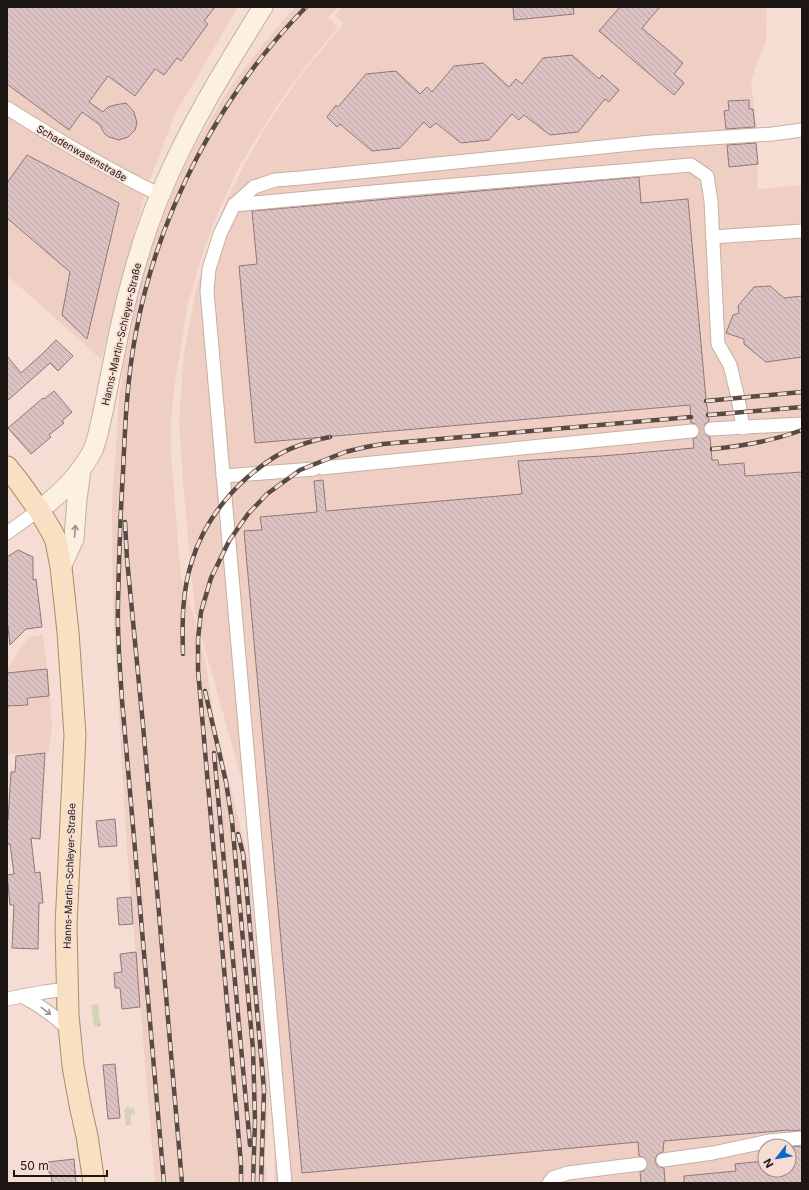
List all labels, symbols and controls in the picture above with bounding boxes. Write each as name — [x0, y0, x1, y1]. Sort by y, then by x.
street label: Schadenwasenstraße — [35, 122, 129, 184]
street label: Hanns-Martin-Schleyer-Straße — [99, 261, 143, 406]
one-way arrow — [72, 525, 79, 538]
street label: Hanns-Martin-Schleyer-Straße — [60, 803, 78, 949]
one-way arrow — [41, 1007, 52, 1015]
north arrow — [757, 1138, 797, 1178]
scale bar — [14, 1152, 107, 1178]
text: N — [760, 1156, 777, 1170]
text: 50 m — [20, 1158, 49, 1173]

